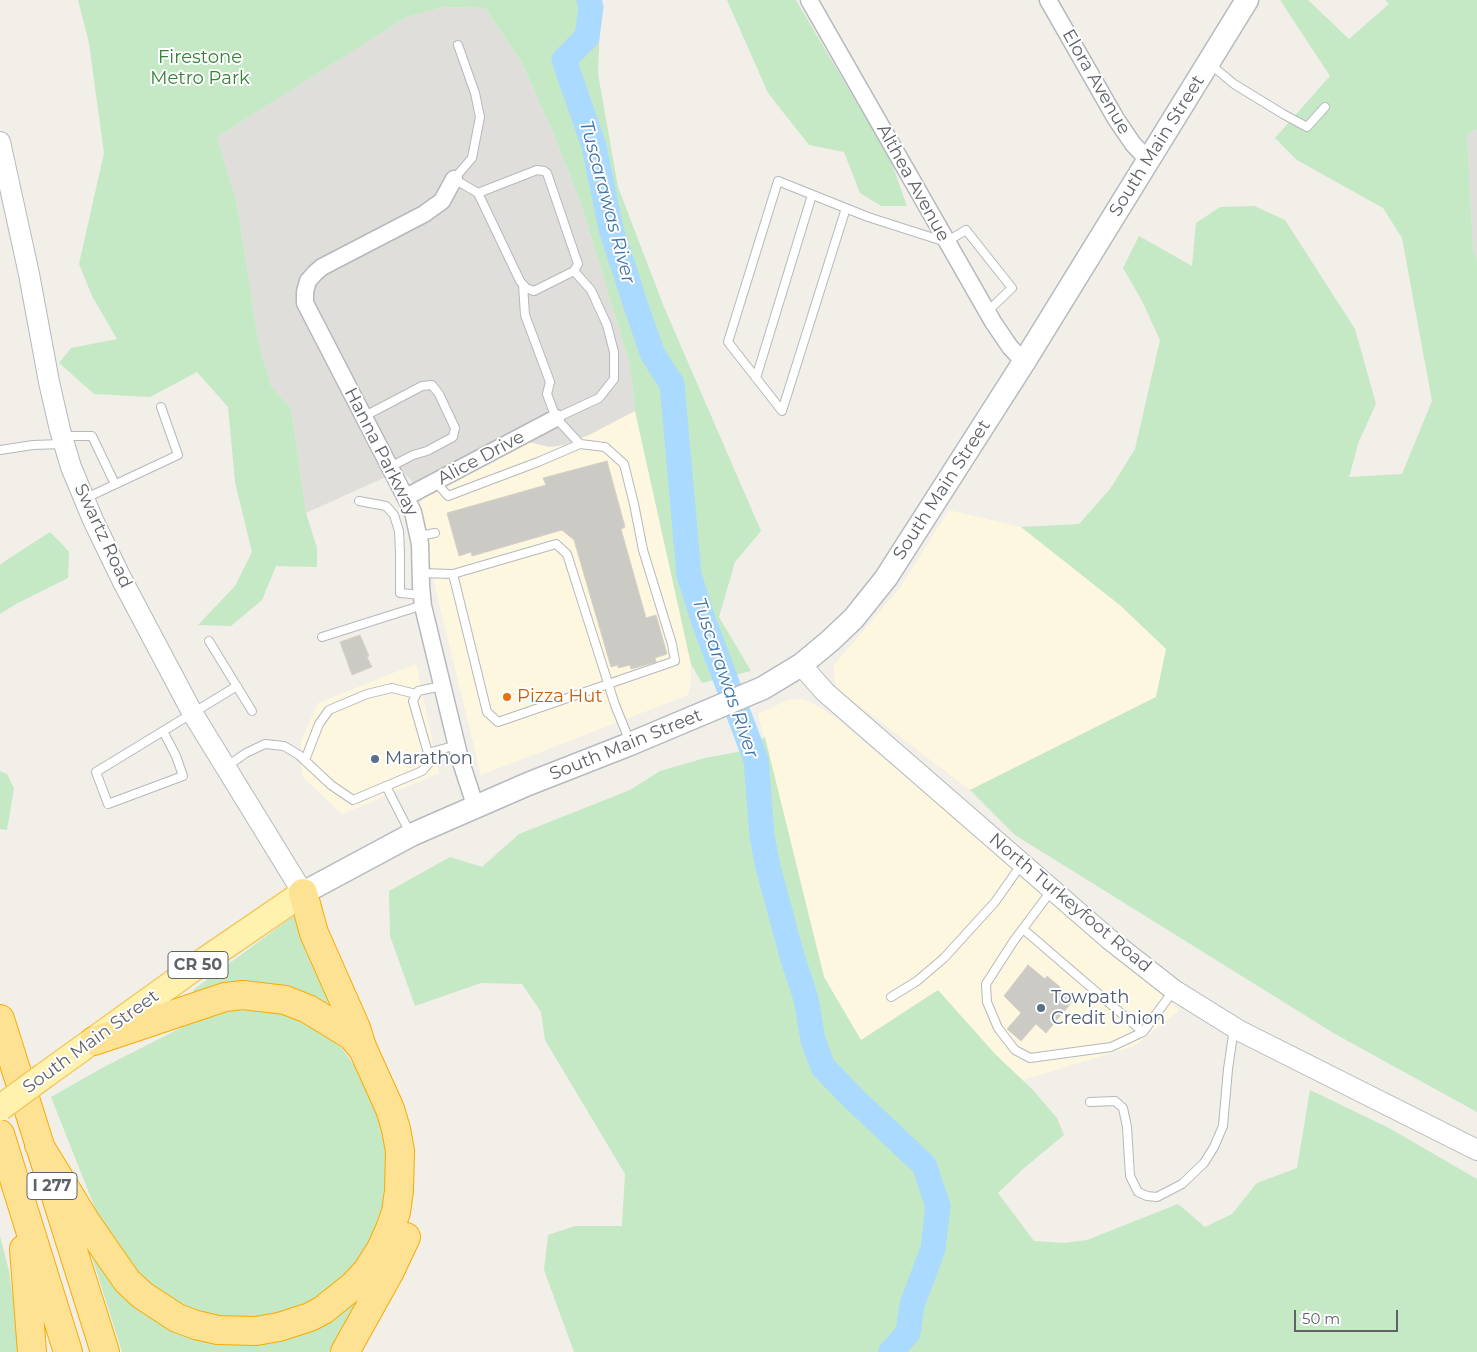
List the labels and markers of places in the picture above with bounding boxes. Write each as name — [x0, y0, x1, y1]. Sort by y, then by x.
place label: Pizza Hut — [517, 686, 603, 708]
marker: Pizza Hut — [501, 691, 513, 703]
place label: Marathon — [385, 748, 473, 770]
marker: Marathon — [369, 753, 381, 765]
place label: Towpath Credit Union — [1051, 987, 1165, 1030]
marker: Towpath Credit Union — [1035, 1002, 1047, 1014]

